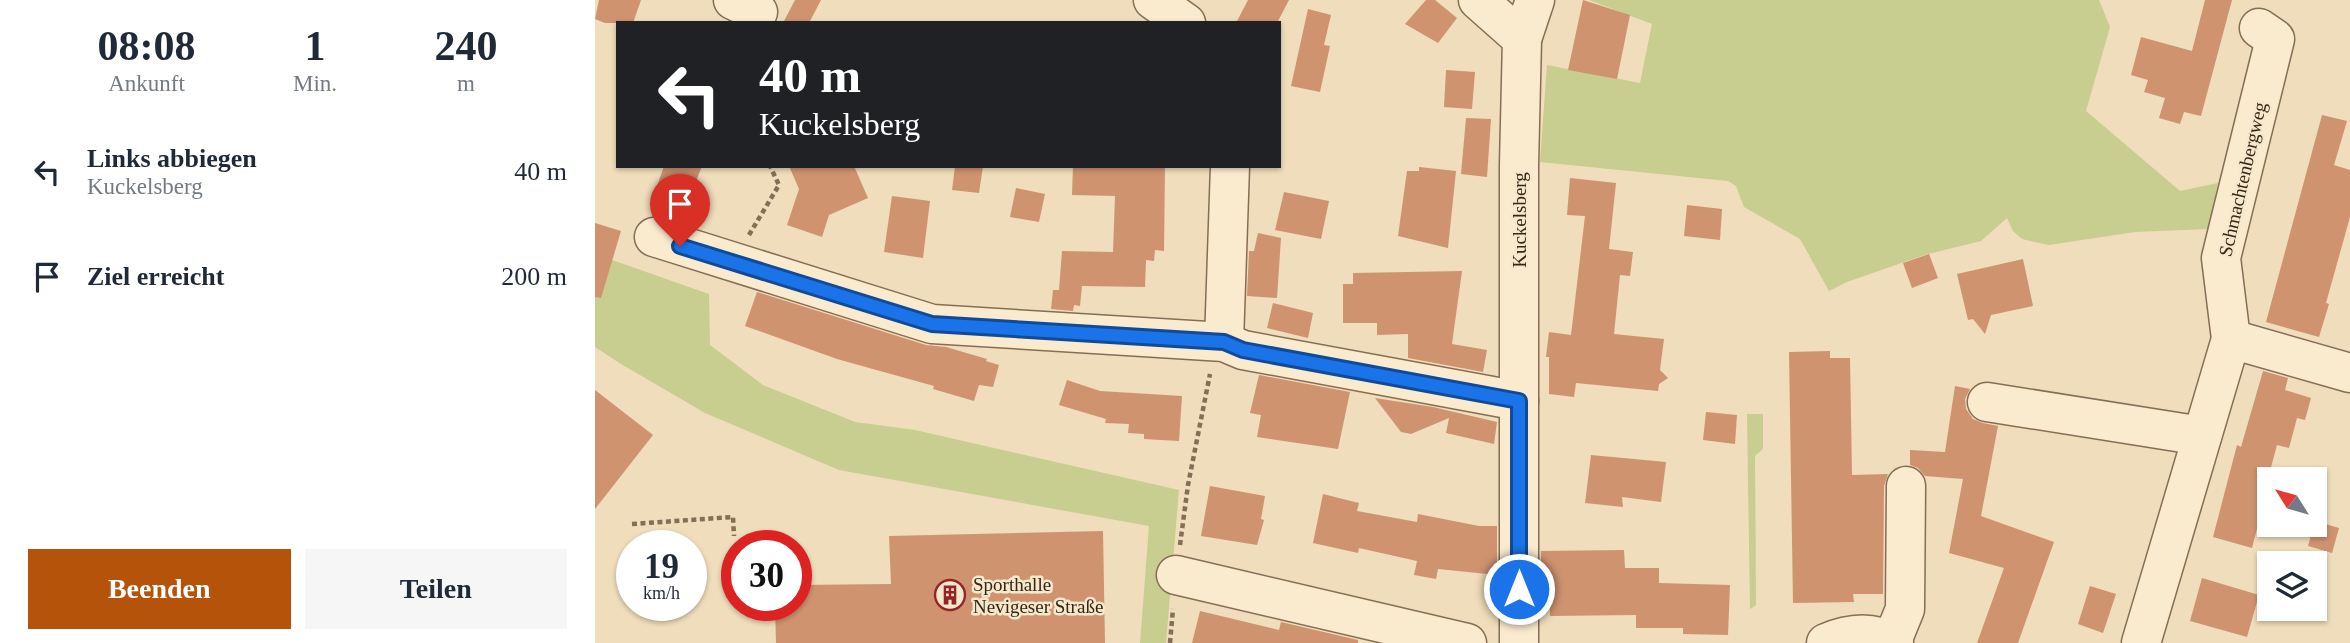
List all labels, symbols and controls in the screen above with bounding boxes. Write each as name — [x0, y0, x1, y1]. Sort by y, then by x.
text: 08:08 — [97, 23, 195, 69]
text: 1 — [304, 23, 325, 69]
text: 240 — [435, 23, 498, 69]
text: 40 m — [759, 48, 861, 103]
icon: left — [644, 49, 735, 140]
text: Ankunft — [108, 71, 185, 96]
text: Min. — [293, 71, 337, 96]
text: m — [457, 71, 475, 96]
street label: Schmachtenbergweg — [2214, 99, 2271, 258]
text: Kuckelsberg — [759, 106, 920, 142]
text: Links abbiegen — [87, 144, 257, 173]
icon: left — [28, 153, 66, 191]
text: 40 m — [514, 157, 567, 186]
street label: Kuckelsberg — [1509, 172, 1530, 268]
text: Kuckelsberg — [87, 174, 203, 199]
pin — [650, 174, 710, 246]
icon: arrive — [661, 185, 699, 223]
icon: arrive — [28, 258, 66, 296]
text: Ziel erreicht — [87, 262, 224, 291]
text: 200 m — [501, 262, 567, 291]
north arrow — [2257, 467, 2327, 537]
map controls — [2257, 467, 2327, 621]
speed limit sign: 30 — [721, 530, 812, 621]
text: 19 — [644, 547, 679, 586]
button: Beenden — [28, 549, 291, 629]
button: Teilen — [305, 549, 567, 629]
button: layers — [2257, 551, 2327, 621]
position arrow — [1482, 552, 1556, 626]
place label: Sporthalle Nevigeser Straße — [973, 574, 1103, 617]
building icon: Sporthalle Nevigeser Straße — [933, 578, 967, 612]
text: km/h — [643, 583, 680, 603]

